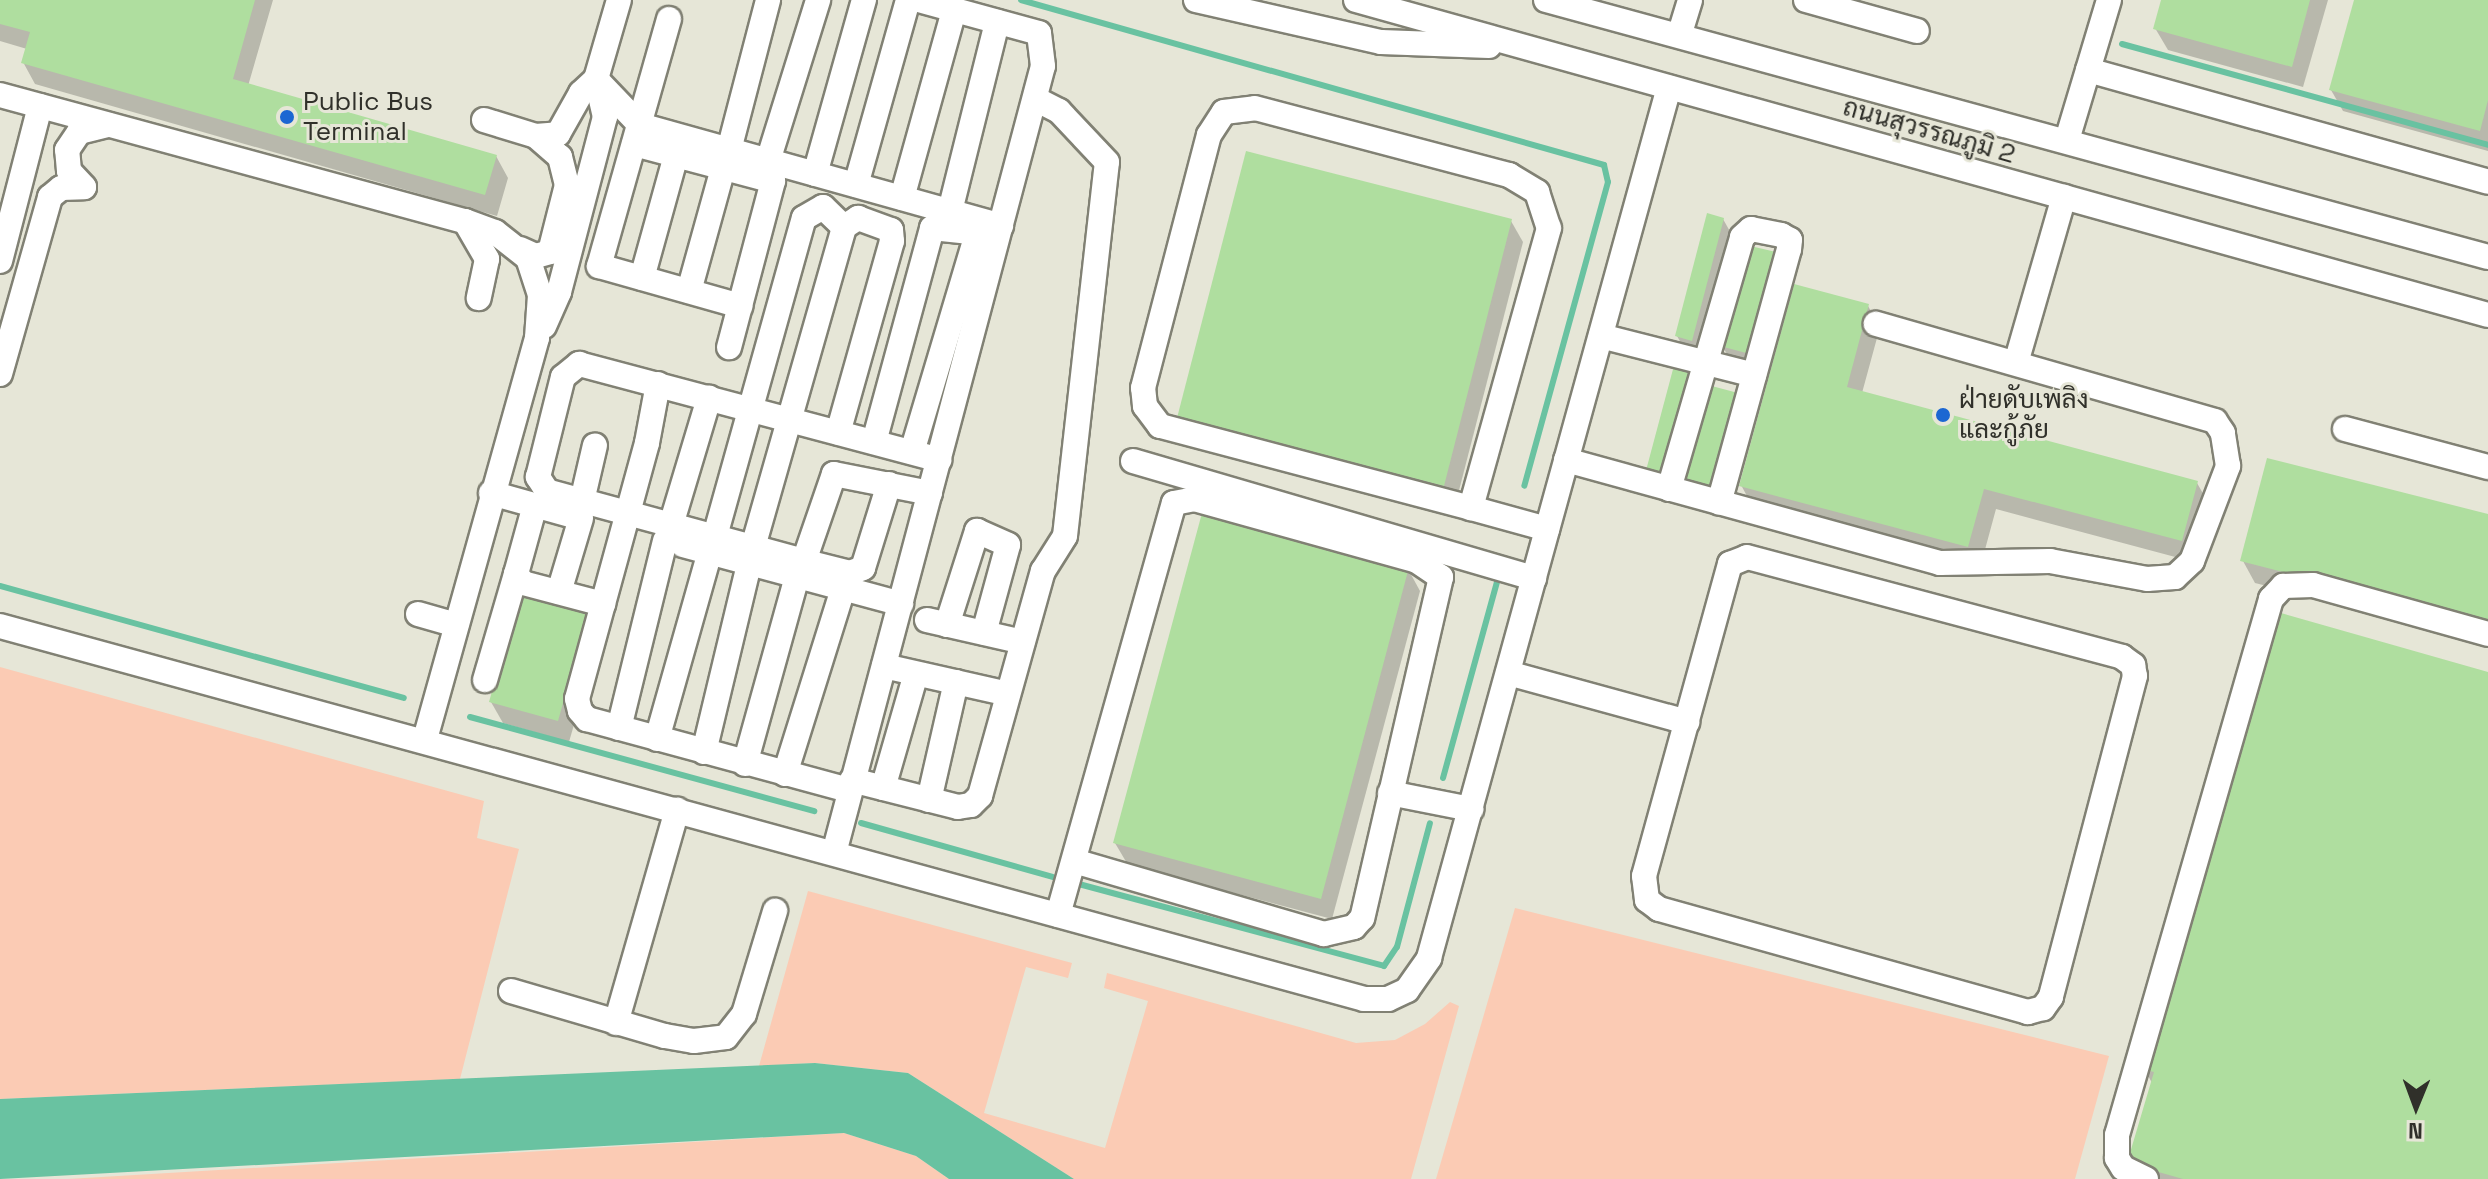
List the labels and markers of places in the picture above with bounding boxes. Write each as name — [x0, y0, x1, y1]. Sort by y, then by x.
place label: Public Bus Terminal — [303, 86, 433, 148]
marker: Public Bus Terminal — [278, 108, 296, 126]
place label: ฝ่ายดับเพลิง และกู้ภัย — [1959, 384, 2088, 446]
marker: ฝ่ายดับเพลิง และกู้ภัย — [1934, 406, 1952, 424]

